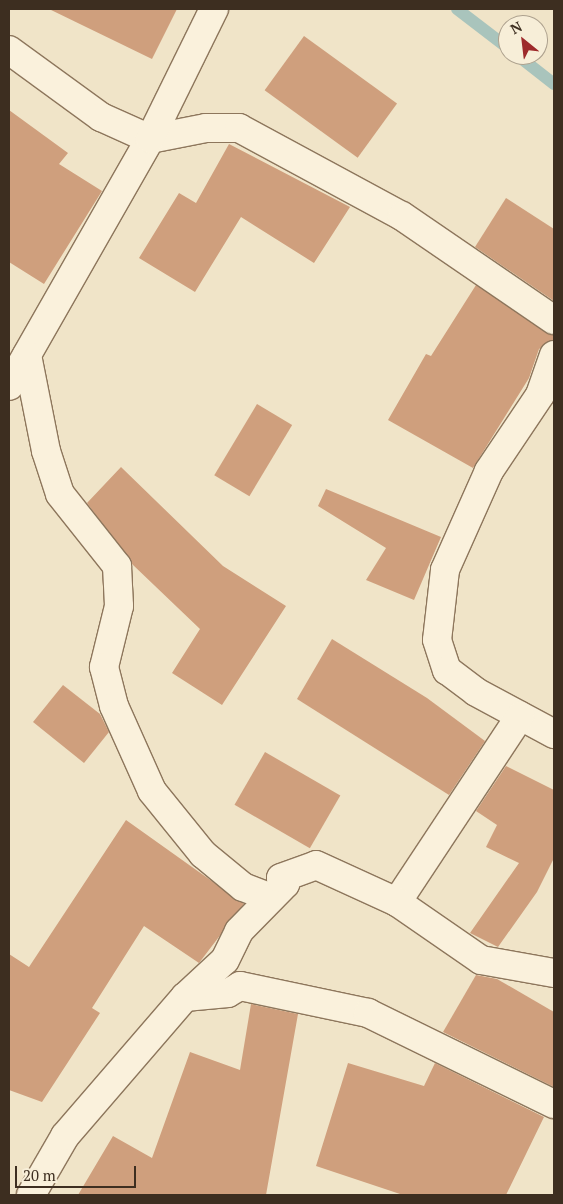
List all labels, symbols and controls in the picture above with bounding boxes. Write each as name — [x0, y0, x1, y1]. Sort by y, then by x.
north arrow — [498, 15, 548, 65]
text: N — [507, 16, 525, 38]
scale bar — [18, 1156, 139, 1188]
text: 20 m — [23, 1165, 56, 1185]

